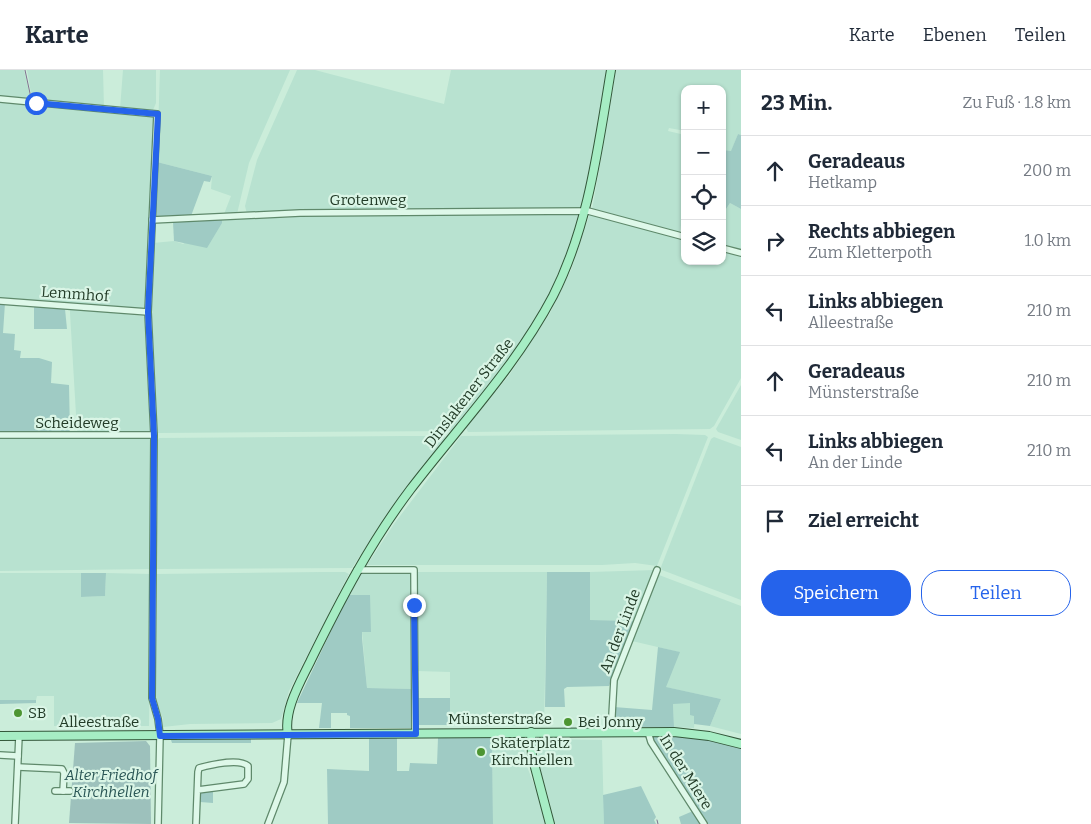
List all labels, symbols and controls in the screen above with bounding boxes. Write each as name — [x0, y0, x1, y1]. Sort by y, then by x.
text: Karte — [25, 21, 89, 49]
text: Karte — [849, 24, 895, 46]
text: Ebenen — [923, 24, 987, 46]
text: Teilen — [1015, 24, 1066, 46]
map controls — [681, 85, 726, 265]
button: + — [681, 85, 726, 130]
text: 23 Min. — [761, 90, 832, 116]
route start — [25, 92, 48, 115]
text: Zu Fuß · 1.8 km — [963, 93, 1071, 112]
button: − — [681, 130, 726, 175]
text: Geradeaus — [808, 150, 905, 173]
icon: ahead — [761, 157, 789, 185]
text: 200 m — [1023, 161, 1071, 180]
text: Hetkamp — [808, 173, 877, 192]
button: locate — [681, 175, 726, 220]
street label: Grotenweg — [330, 191, 406, 209]
button: layers — [681, 220, 726, 265]
text: Rechts abbiegen — [808, 220, 955, 243]
icon: right — [761, 227, 789, 255]
text: 1.0 km — [1024, 231, 1071, 250]
text: Zum Kletterpoth — [808, 243, 932, 262]
street label: Lemmhof — [40, 283, 111, 305]
text: Links abbiegen — [808, 290, 943, 313]
icon: left — [761, 297, 789, 325]
text: 210 m — [1027, 301, 1071, 320]
text: Alleestraße — [808, 313, 894, 332]
street label: Dinslakener Straße — [421, 335, 517, 451]
text: Geradeaus — [808, 360, 905, 383]
icon: ahead — [761, 367, 789, 395]
text: 210 m — [1027, 371, 1071, 390]
text: Münsterstraße — [808, 383, 919, 402]
street label: Scheideweg — [35, 414, 119, 432]
text: Links abbiegen — [808, 430, 943, 453]
icon: left — [761, 437, 789, 465]
text: 210 m — [1027, 441, 1071, 460]
text: An der Linde — [808, 453, 903, 472]
icon: arrive — [761, 507, 789, 535]
text: Ziel erreicht — [808, 509, 919, 532]
button: Speichern — [761, 570, 911, 616]
button: Teilen — [921, 570, 1071, 616]
street label: An der Linde — [596, 586, 644, 676]
route end — [403, 594, 426, 617]
place label: SB — [28, 704, 46, 722]
marker: SB — [12, 707, 24, 719]
street label: Münsterstraße — [448, 710, 552, 728]
street label: Alleestraße — [59, 713, 139, 731]
place label: Bei Jonny — [578, 713, 643, 731]
marker: Bei Jonny — [562, 716, 574, 728]
street label: In der Miere — [656, 731, 716, 813]
place label: Skaterplatz Kirchhellen — [491, 734, 573, 769]
marker: Skaterplatz Kirchhellen — [475, 746, 487, 758]
park label: Alter Friedhof Kirchhellen — [64, 766, 159, 801]

